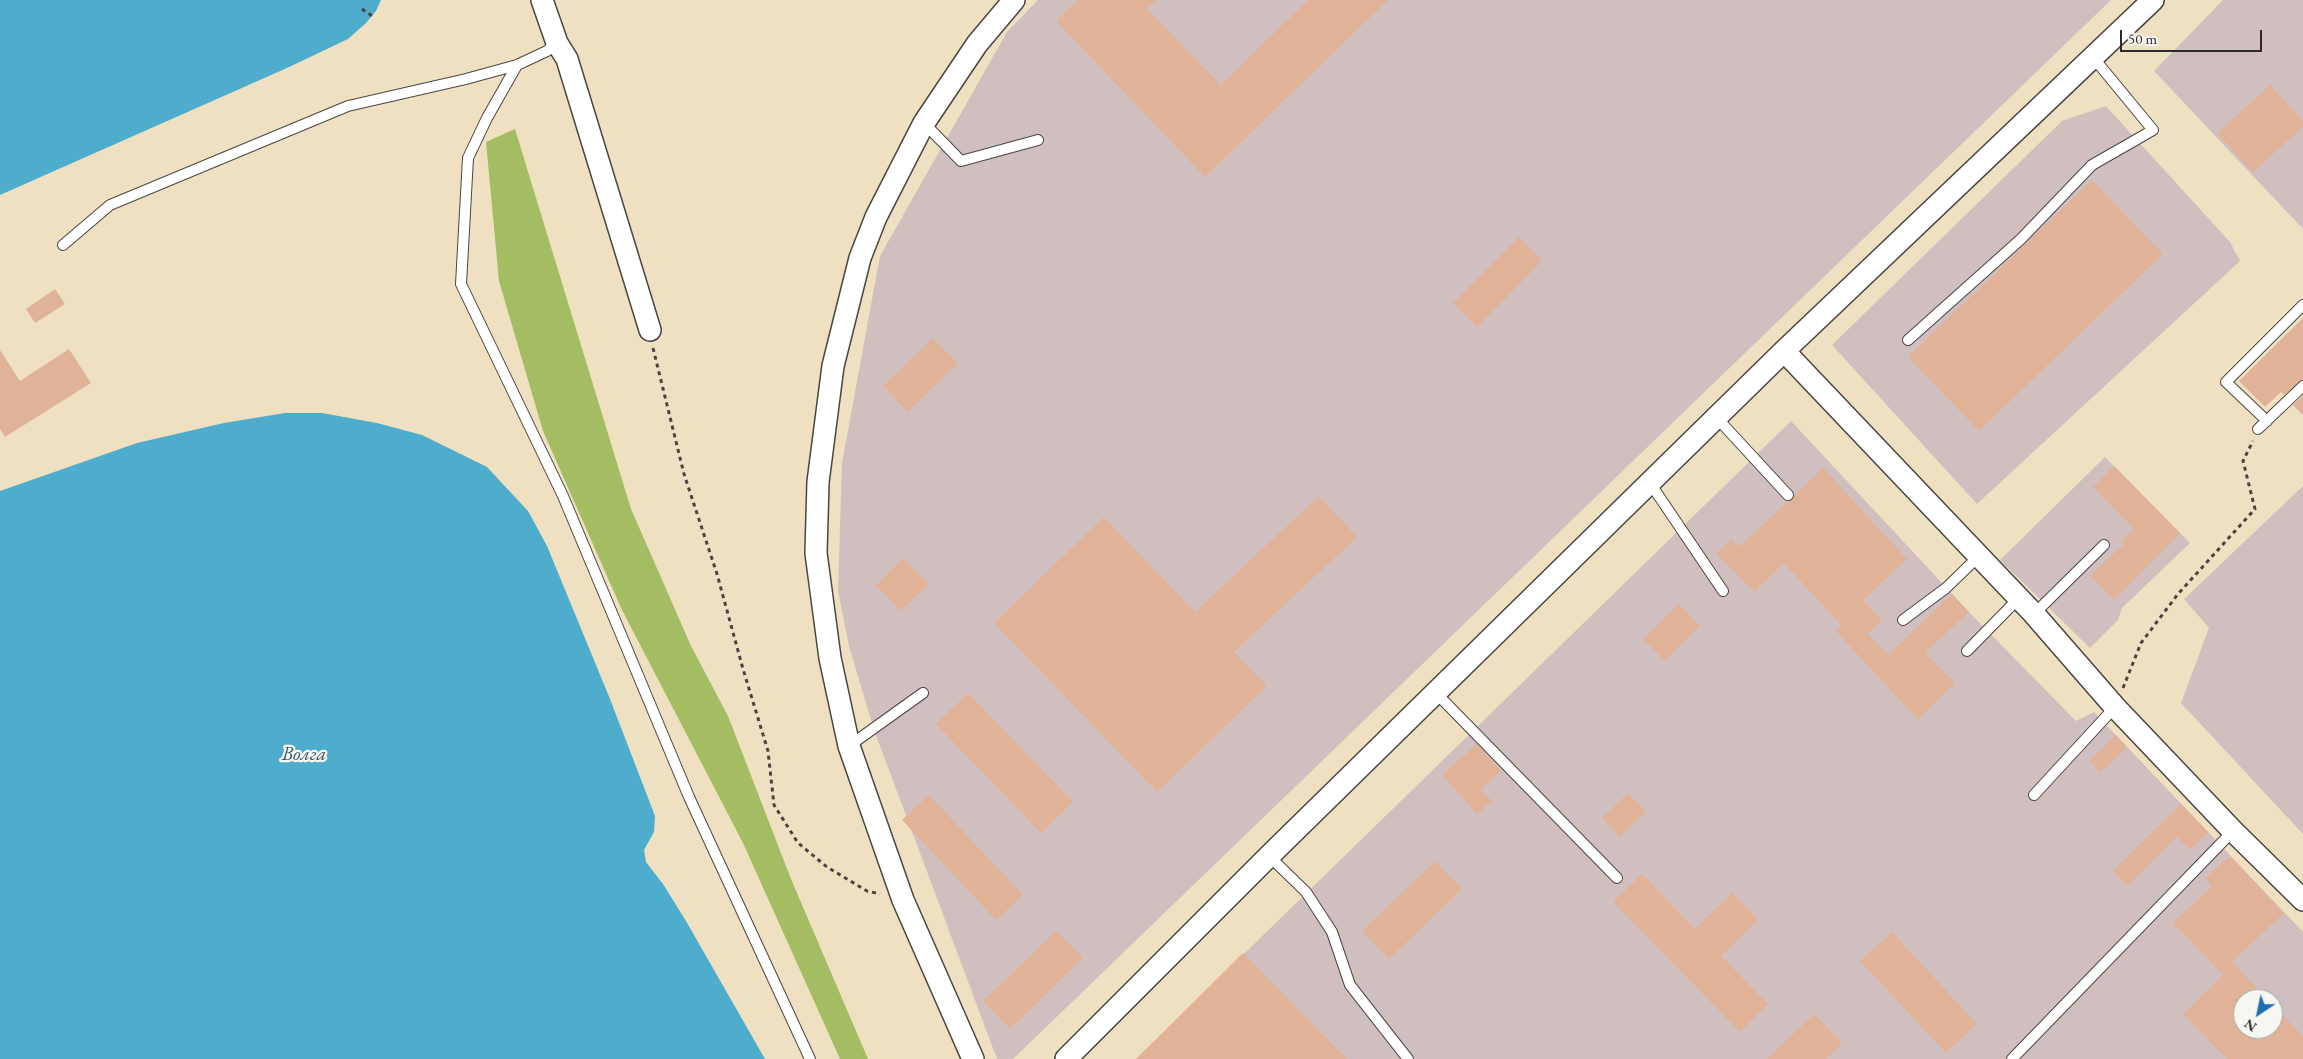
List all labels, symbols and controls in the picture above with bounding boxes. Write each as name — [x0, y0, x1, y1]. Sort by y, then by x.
scale bar — [2123, 20, 2266, 52]
text: 50 m — [2128, 29, 2157, 48]
water label: Волга — [282, 743, 326, 767]
north arrow — [2233, 989, 2283, 1039]
text: N — [2240, 1015, 2260, 1036]

